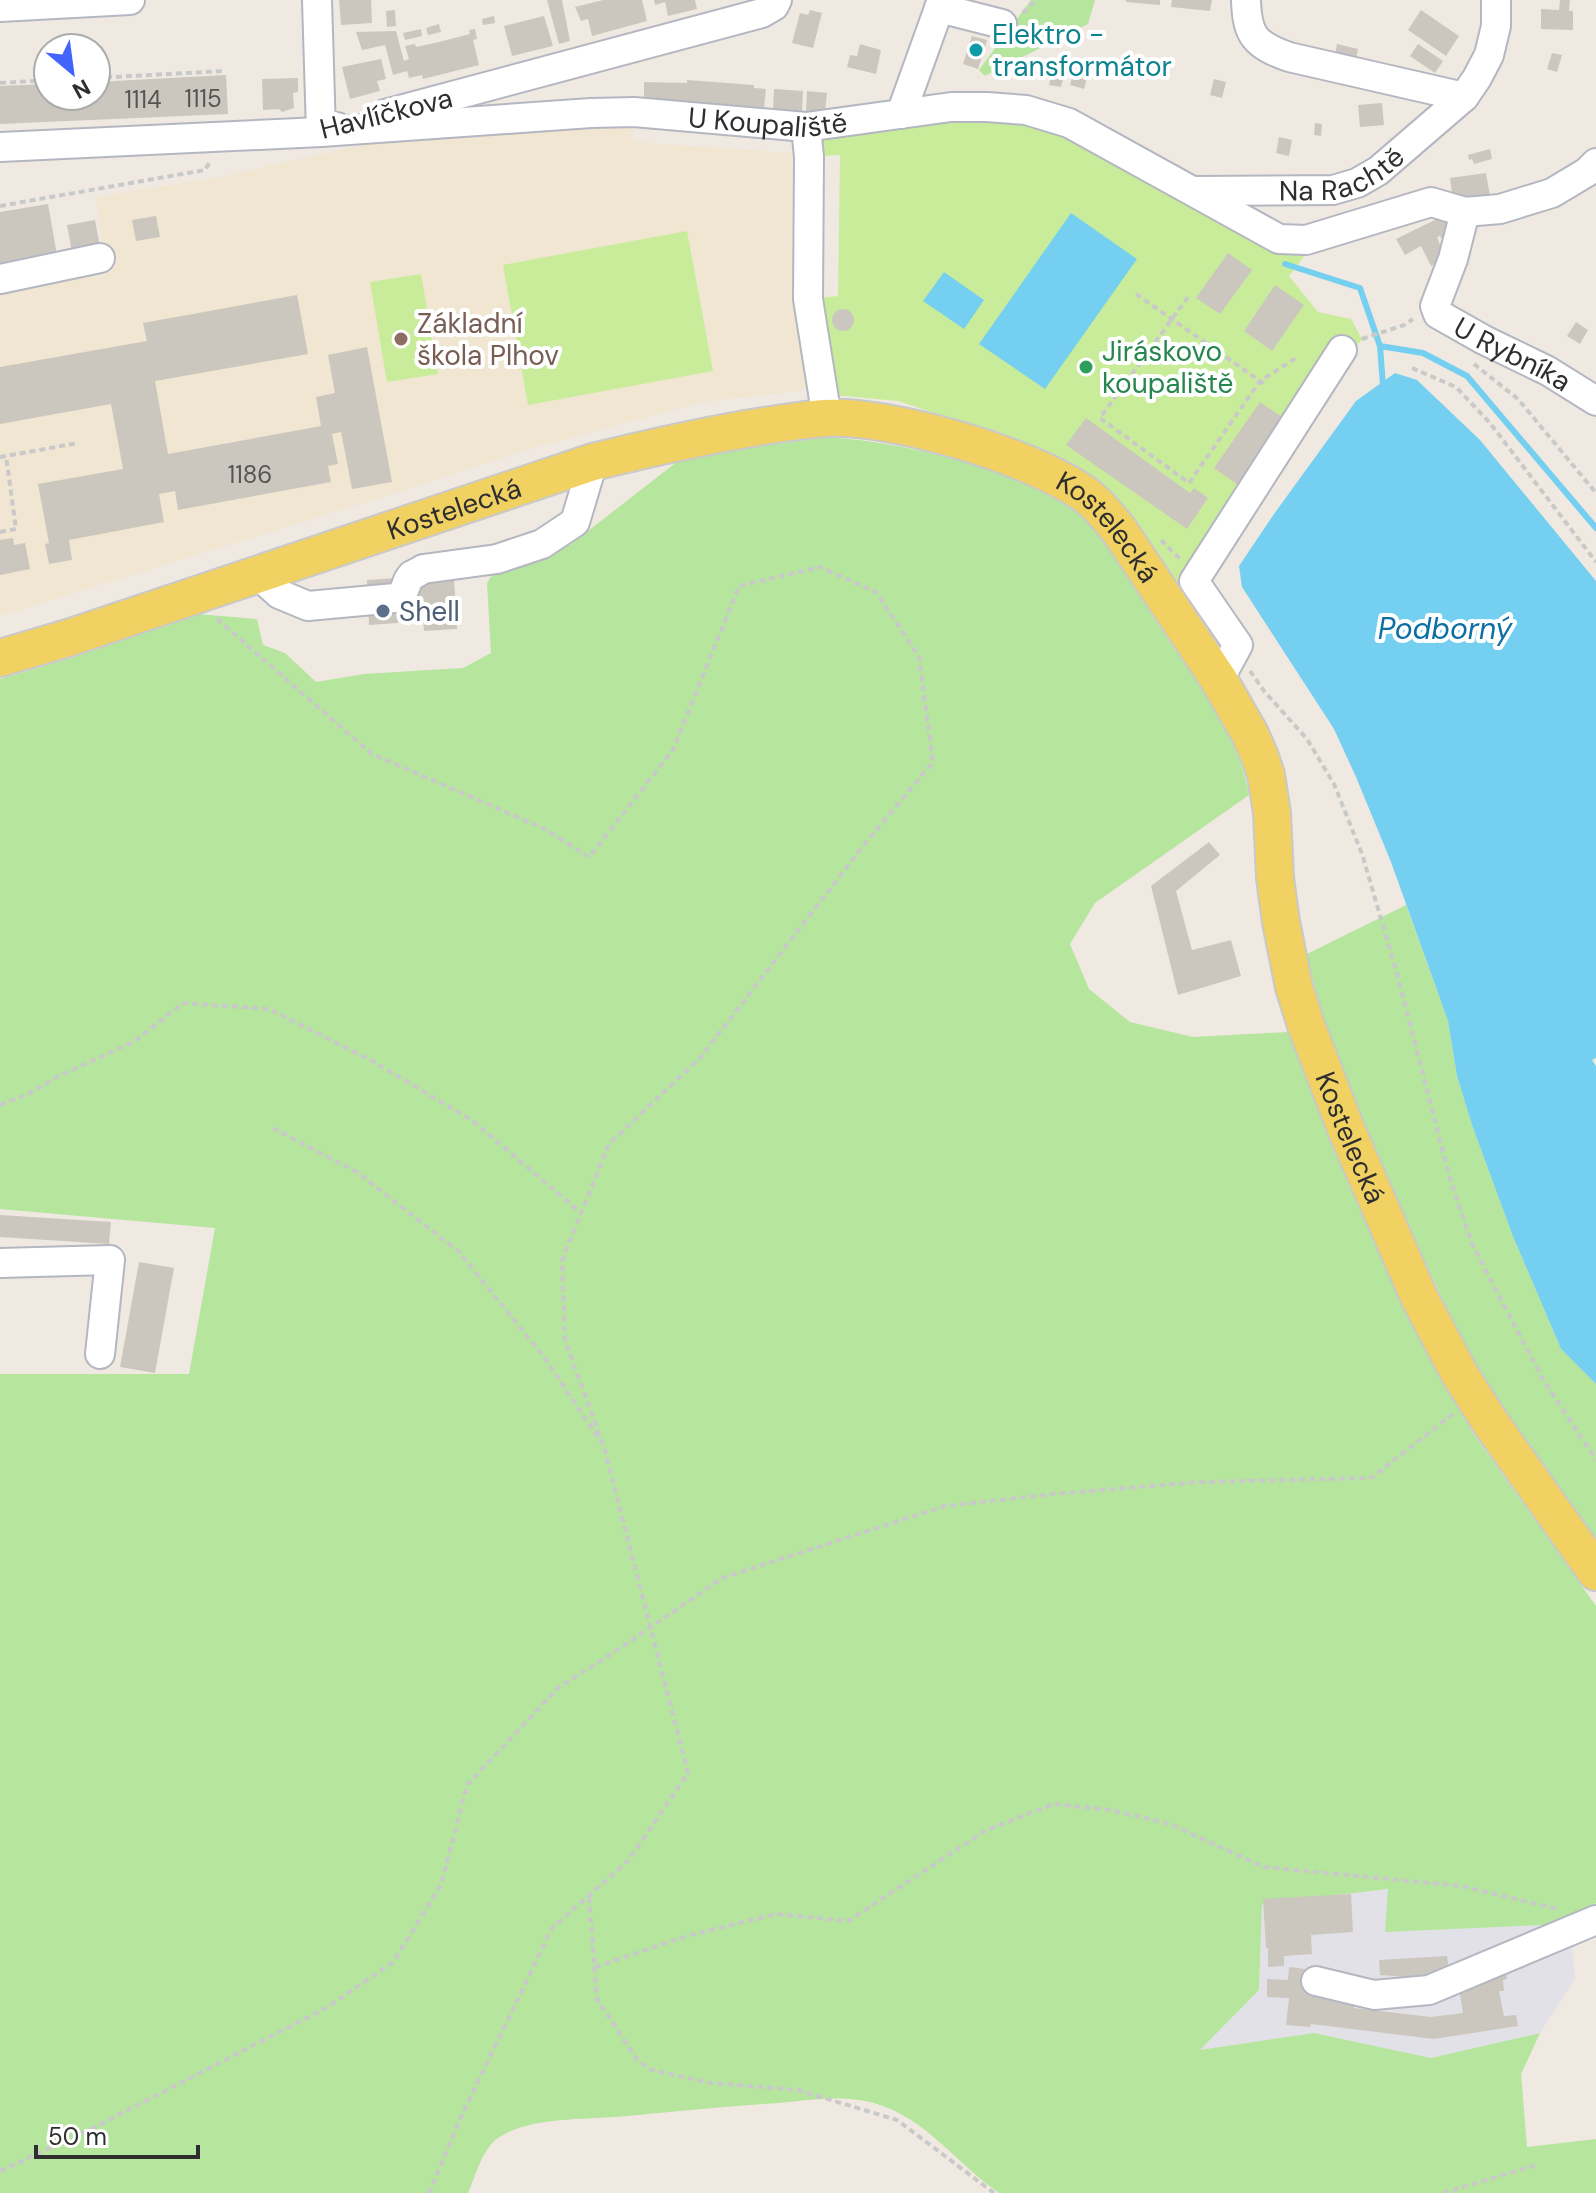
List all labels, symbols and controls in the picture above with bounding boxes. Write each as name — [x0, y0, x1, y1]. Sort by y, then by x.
place label: Elektro - transformátor — [992, 16, 1172, 85]
north arrow — [32, 32, 112, 112]
marker: Elektro - transformátor — [967, 41, 985, 59]
text: N — [67, 72, 96, 106]
street label: Havlíčkova — [316, 79, 456, 148]
house number: 1115 — [184, 83, 222, 114]
house number: 1114 — [124, 84, 162, 115]
street label: U Koupaliště — [687, 99, 850, 146]
street label: Na Rachtě — [1279, 139, 1412, 209]
place label: Základní škola Plhov — [417, 305, 559, 374]
street label: U Rybníka — [1447, 309, 1578, 400]
marker: Základní škola Plhov — [392, 330, 410, 348]
place label: Jiráskovo koupaliště — [1102, 333, 1233, 402]
marker: Jiráskovo koupaliště — [1077, 358, 1095, 376]
house number: 1186 — [228, 459, 272, 490]
street label: Kostelecká — [1050, 463, 1167, 590]
street label: Kostelecká — [382, 469, 526, 549]
place label: Shell — [399, 593, 460, 630]
marker: Shell — [374, 602, 392, 620]
water label: Podborný — [1378, 609, 1513, 648]
street label: Kostelecká — [1307, 1066, 1394, 1209]
scale bar — [36, 2109, 198, 2159]
text: 50 m — [48, 2121, 107, 2152]

